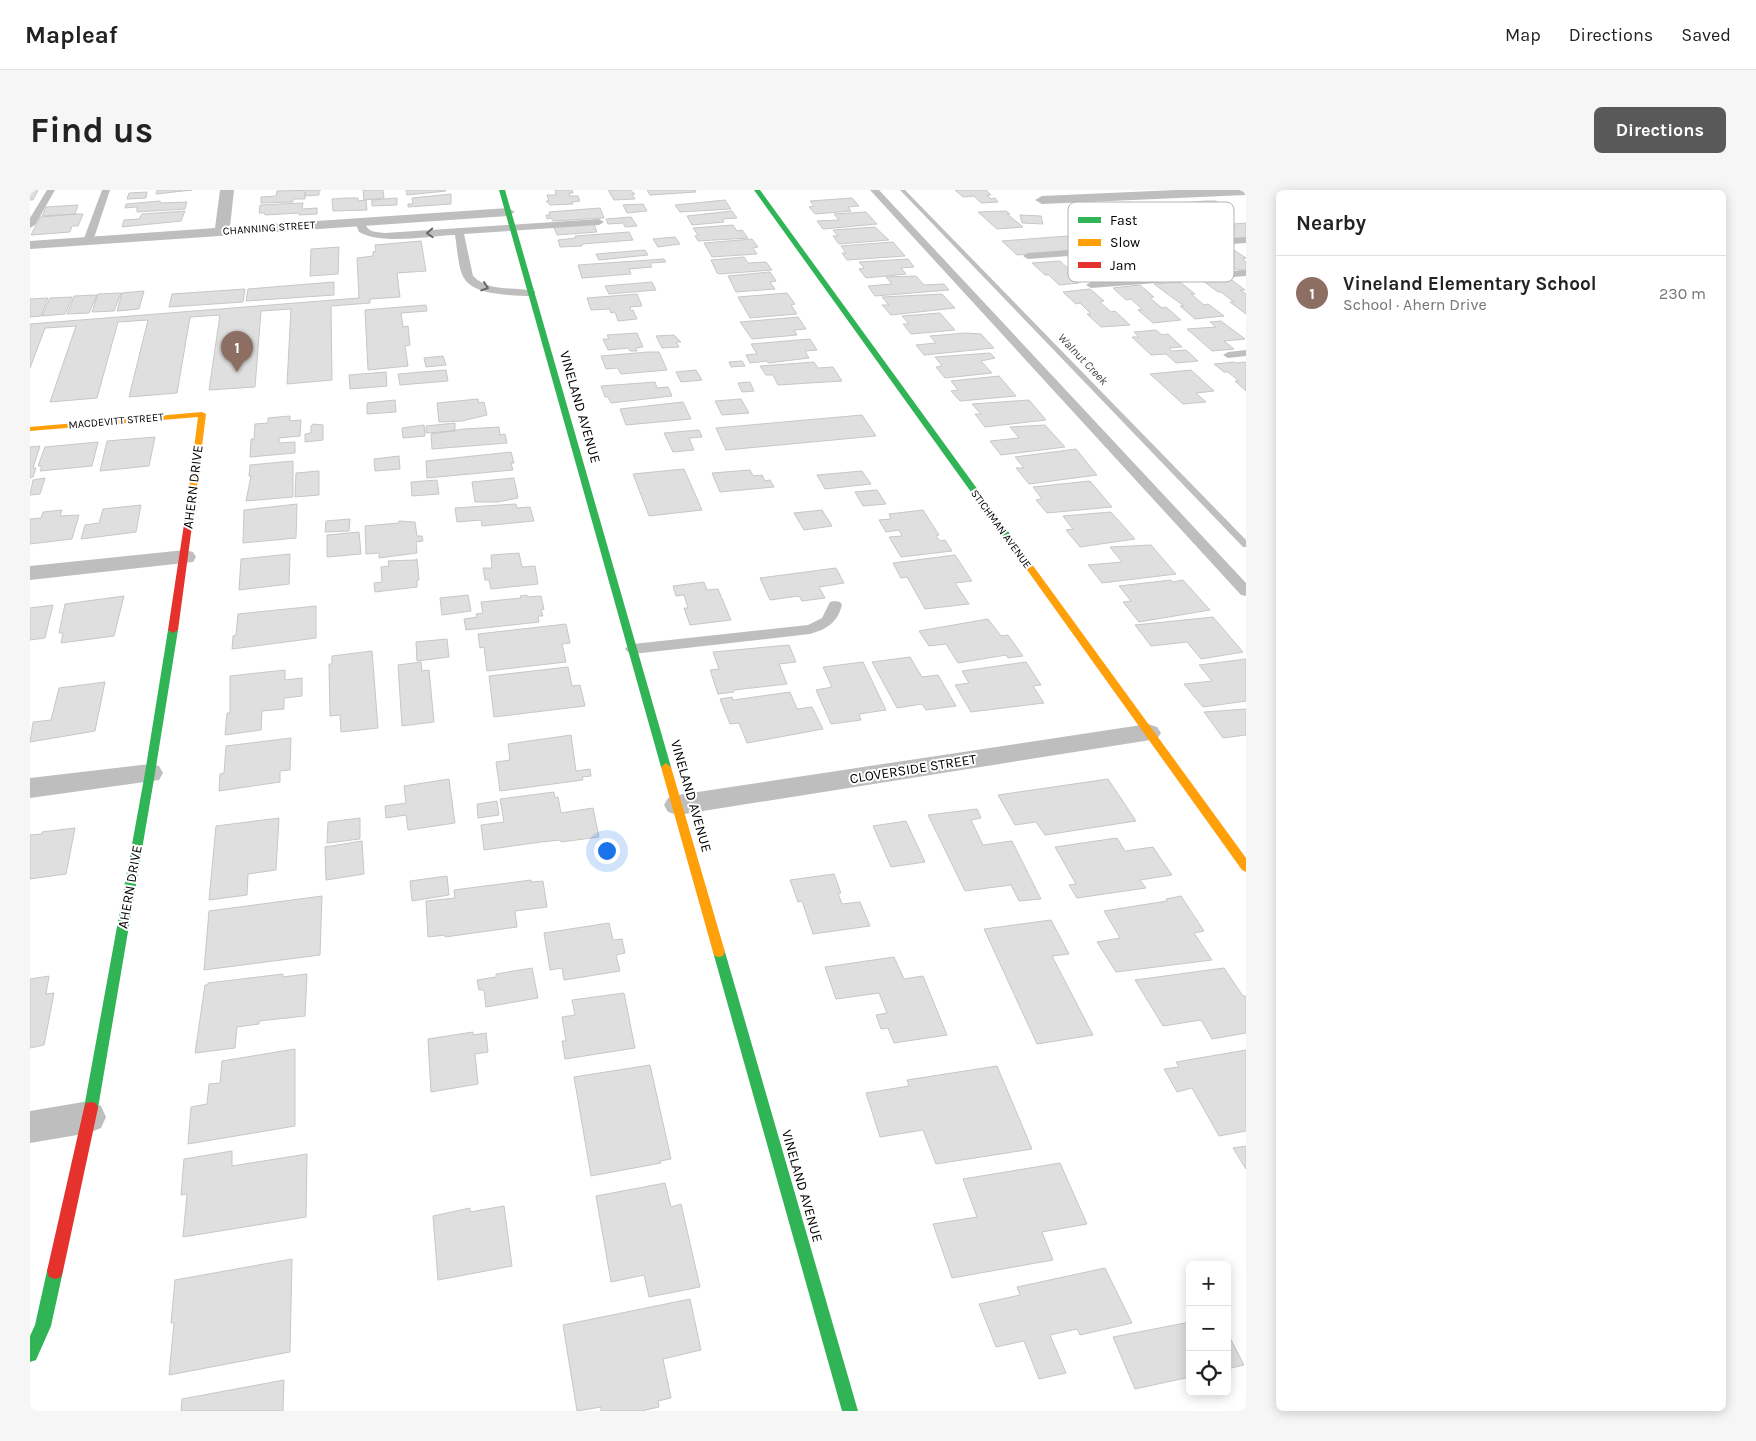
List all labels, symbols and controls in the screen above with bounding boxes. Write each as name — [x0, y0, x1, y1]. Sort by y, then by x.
text: Mapleaf — [25, 21, 118, 49]
text: Map — [1505, 24, 1541, 46]
text: Directions — [1569, 24, 1653, 46]
text: Saved — [1681, 24, 1731, 46]
button: Directions — [1594, 107, 1726, 153]
text: Find us — [30, 110, 153, 151]
legend — [1068, 202, 1234, 282]
text: Nearby — [1296, 211, 1366, 235]
text: Fast — [1110, 212, 1137, 229]
street label: CHANNING STREET — [222, 218, 316, 238]
one-way arrow — [425, 228, 433, 239]
text: Slow — [1110, 234, 1140, 251]
text: Jam — [1110, 257, 1136, 274]
text: Vineland Elementary School — [1343, 273, 1596, 295]
one-way arrow — [480, 281, 489, 291]
text: 1 — [1309, 284, 1315, 303]
text: 230 m — [1659, 284, 1706, 303]
text: School · Ahern Drive — [1343, 295, 1487, 314]
water label: Walnut Creek — [1055, 330, 1112, 388]
pin: 1 — [221, 331, 253, 372]
street label: VINELAND AVENUE — [556, 349, 604, 465]
street label: MACDEVITT STREET — [68, 410, 165, 432]
street label: AHERN DRIVE — [179, 444, 207, 530]
street label: STICHMAN AVENUE — [968, 487, 1034, 571]
street label: VINELAND AVENUE — [667, 738, 715, 854]
street label: CLOVERSIDE STREET — [848, 751, 978, 787]
your location — [594, 838, 620, 864]
street label: AHERN DRIVE — [114, 844, 146, 930]
street label: VINELAND AVENUE — [778, 1128, 826, 1244]
map controls — [1186, 1261, 1231, 1396]
button: + — [1186, 1261, 1231, 1306]
button: − — [1186, 1306, 1231, 1351]
button: locate — [1186, 1351, 1231, 1396]

